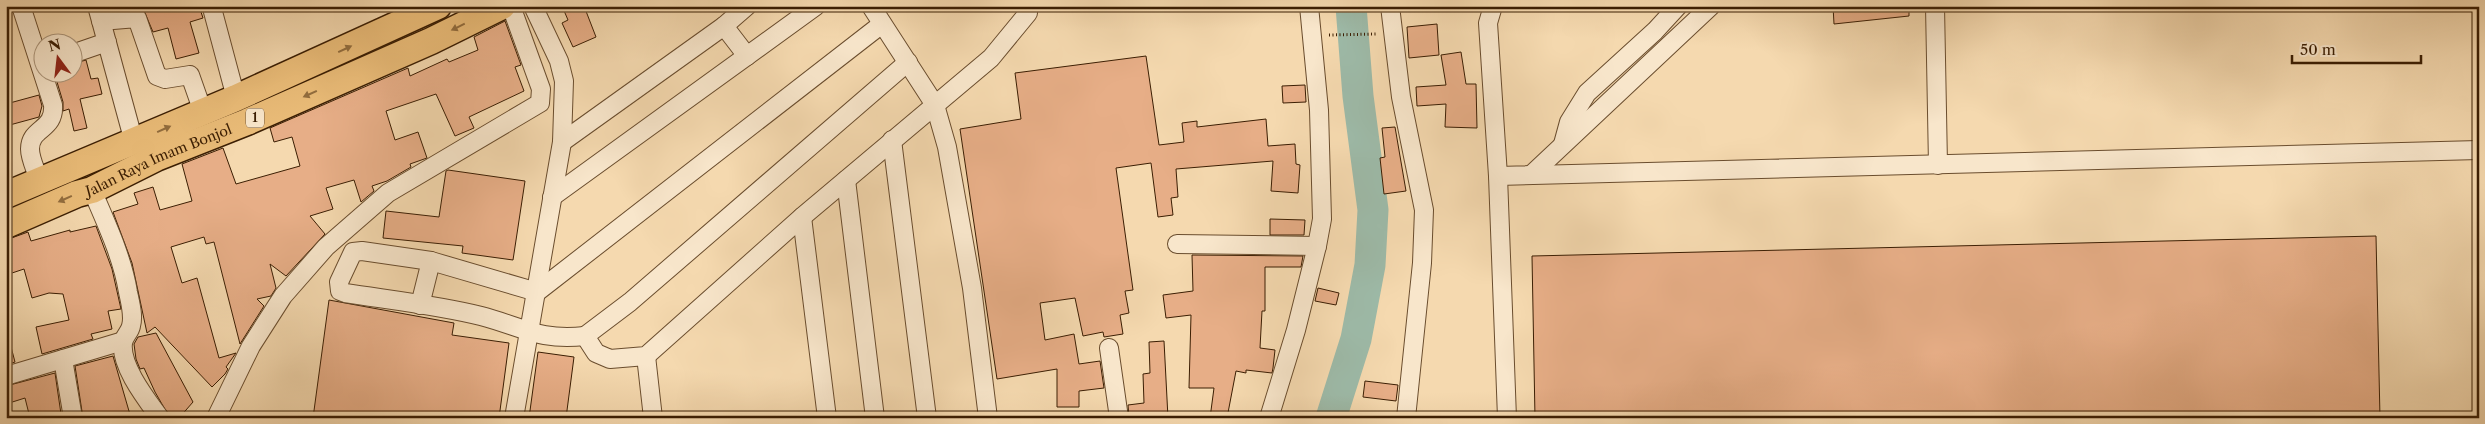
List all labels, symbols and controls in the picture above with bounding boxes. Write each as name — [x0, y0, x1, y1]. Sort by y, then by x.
one-way arrow — [451, 24, 465, 32]
north arrow — [32, 32, 82, 82]
scale bar — [2292, 32, 2421, 64]
text: N — [46, 35, 63, 56]
text: 50 m — [2300, 40, 2336, 59]
one-way arrow — [338, 44, 352, 52]
one-way arrow — [303, 90, 317, 98]
road number: 1 — [246, 109, 264, 128]
street label: Jalan Raya Imam Bonjol — [82, 120, 234, 201]
one-way arrow — [157, 124, 171, 132]
one-way arrow — [58, 196, 72, 204]

